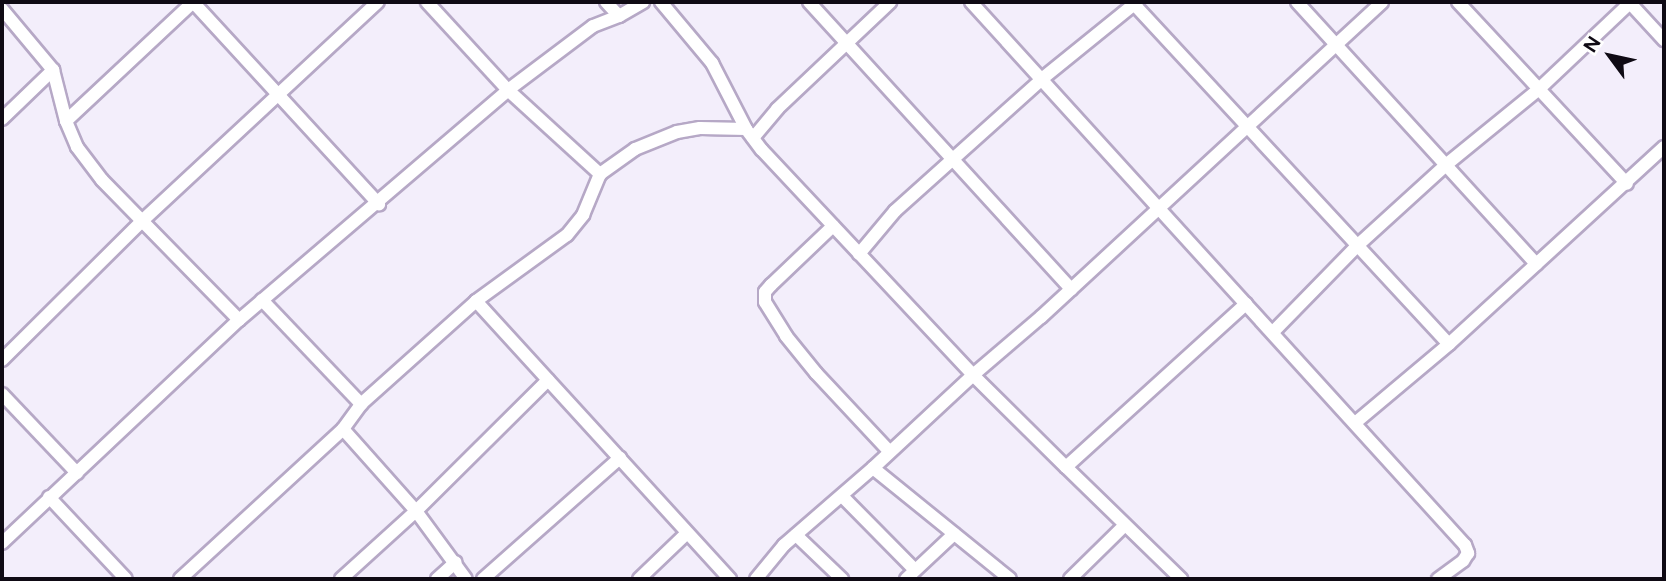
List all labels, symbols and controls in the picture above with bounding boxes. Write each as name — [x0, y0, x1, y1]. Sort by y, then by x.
north arrow — [1575, 21, 1645, 91]
text: N — [1578, 32, 1606, 57]

